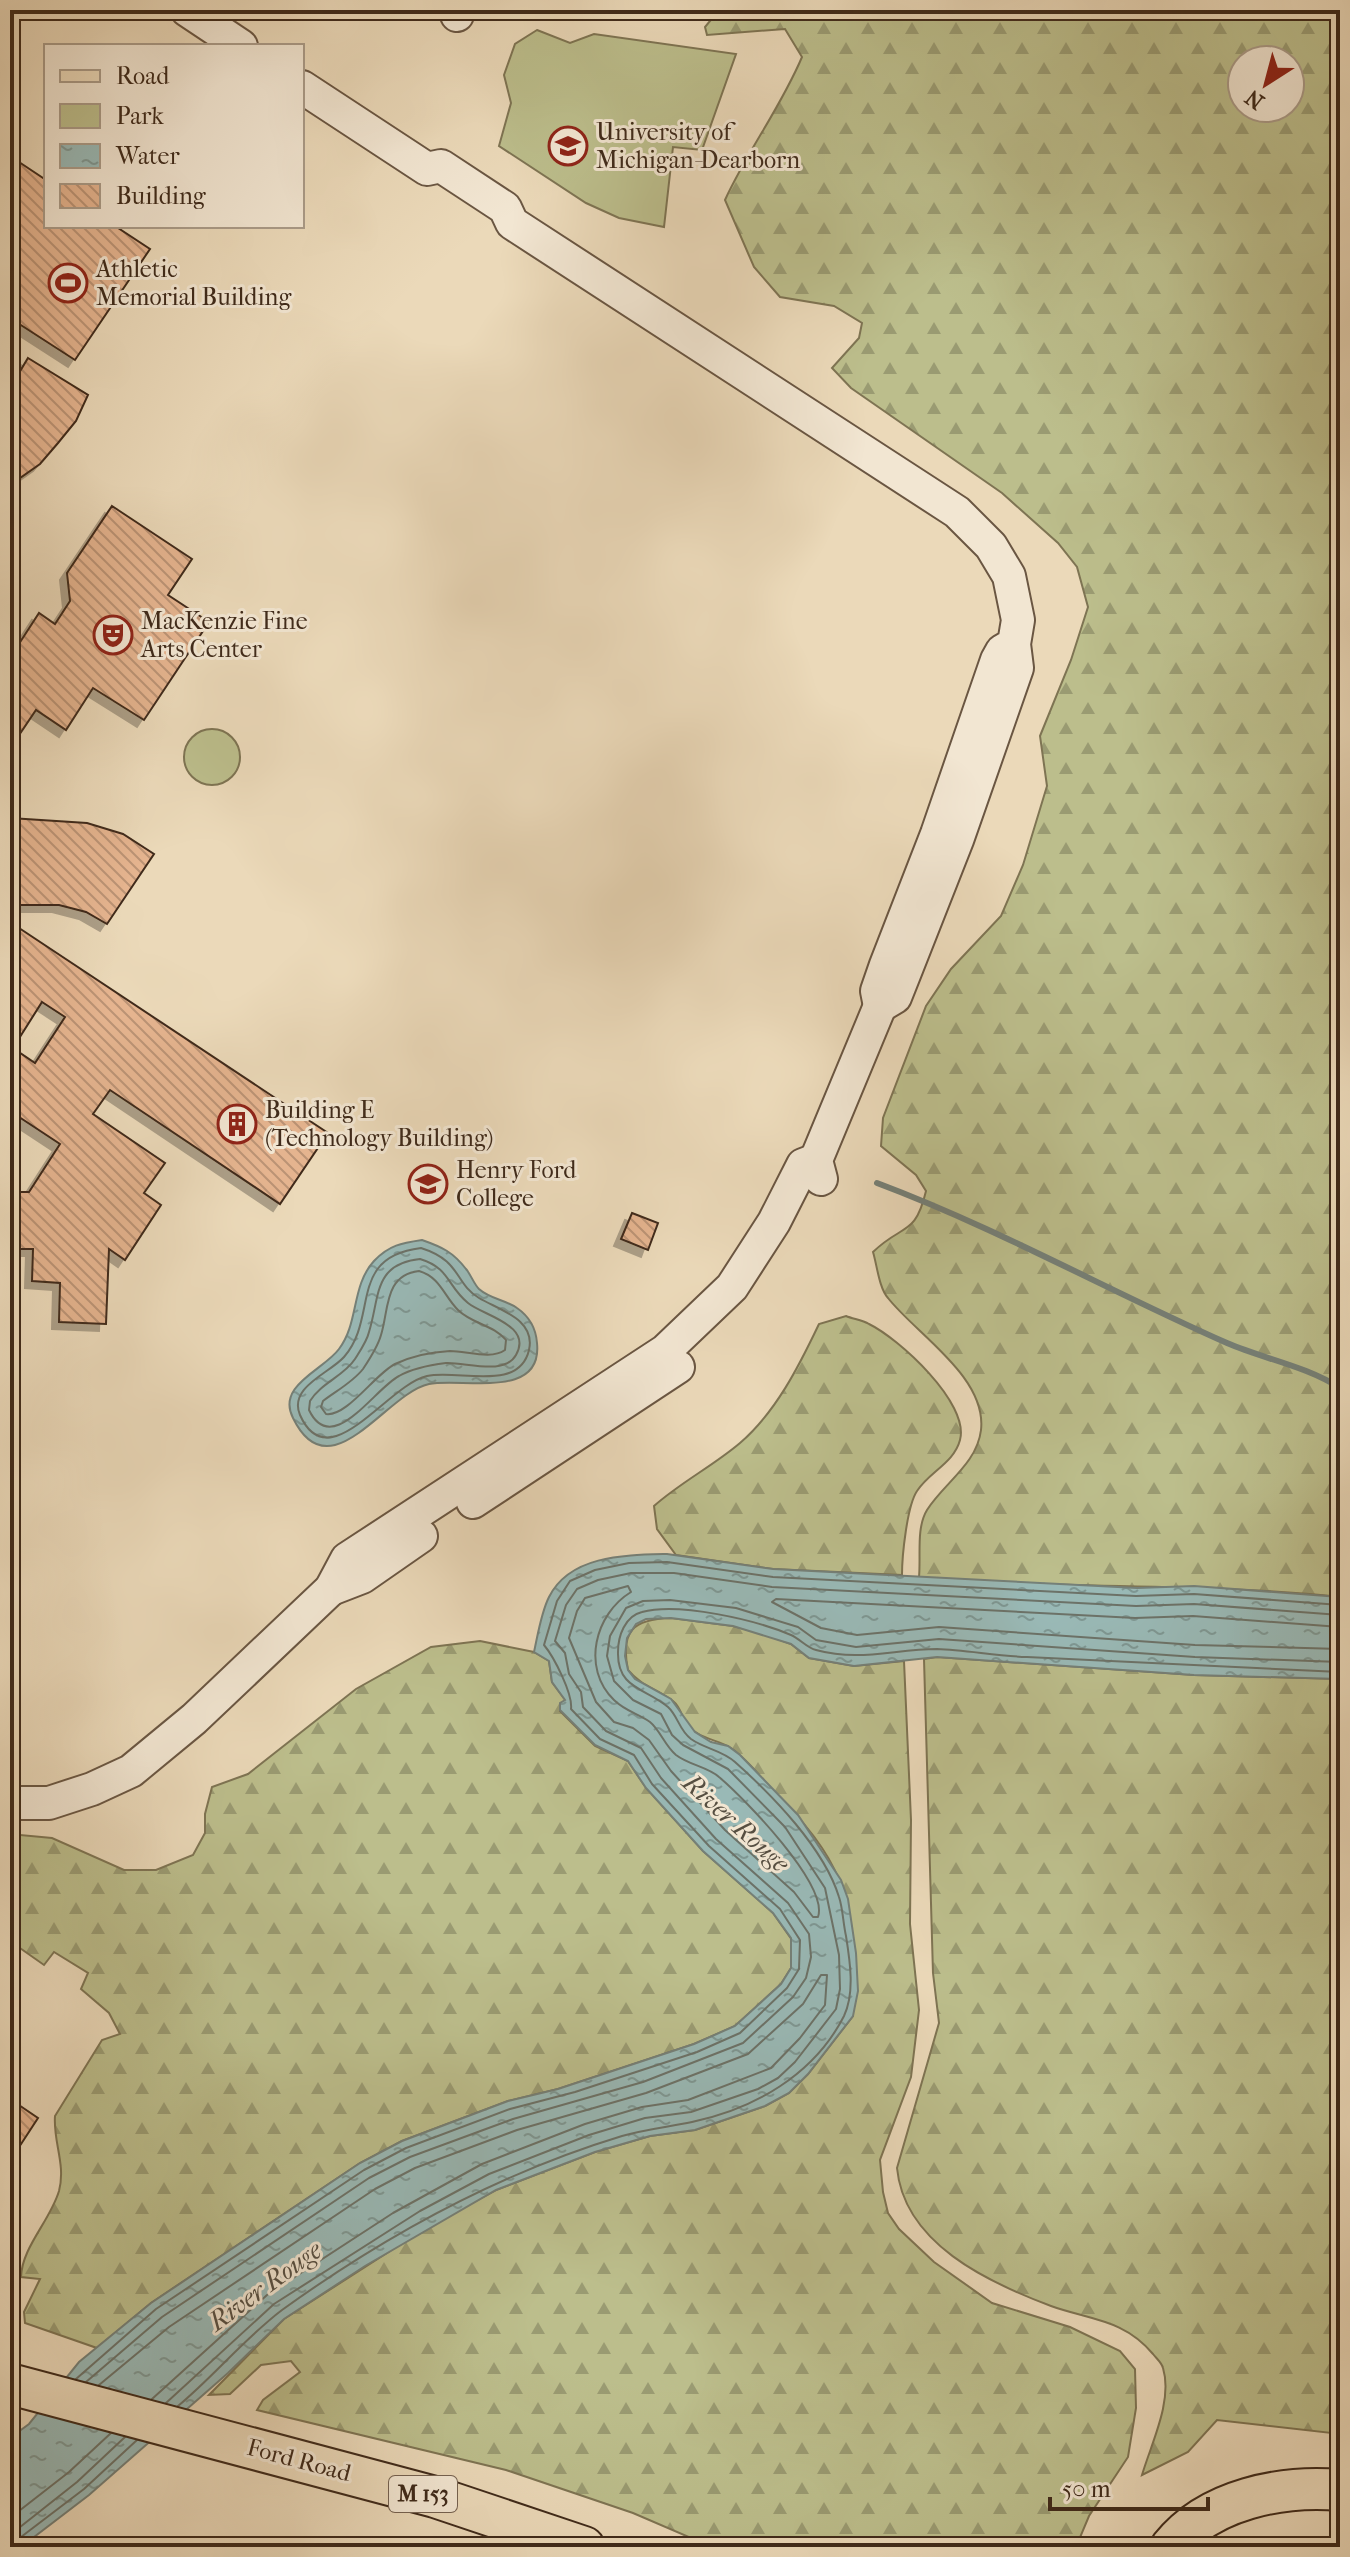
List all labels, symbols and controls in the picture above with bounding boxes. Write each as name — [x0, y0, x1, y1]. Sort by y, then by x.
legend — [44, 44, 304, 228]
north arrow — [1226, 44, 1306, 124]
text: Road — [116, 62, 170, 90]
text: N — [1240, 84, 1269, 115]
text: Park — [116, 102, 164, 130]
place label: University of Michigan-Dearborn — [596, 118, 800, 174]
school or university icon: University of Michigan-Dearborn — [547, 125, 589, 167]
text: Water — [115, 142, 180, 170]
text: Building — [116, 182, 207, 210]
place label: Athletic Memorial Building — [95, 255, 292, 311]
sports icon: Athletic Memorial Building — [47, 262, 89, 304]
place label: MacKenzie Fine Arts Center — [140, 607, 308, 663]
theatre icon: MacKenzie Fine Arts Center — [92, 614, 134, 656]
place label: Building E (Technology Building) — [265, 1096, 493, 1152]
building icon: Building E (Technology Building) — [216, 1103, 258, 1145]
place label: Henry Ford College — [456, 1156, 577, 1212]
school or university icon: Henry Ford College — [407, 1163, 449, 1205]
water label: River Rouge — [675, 1766, 797, 1880]
water label: River Rouge — [201, 2234, 329, 2339]
street label: Ford Road — [244, 2433, 355, 2488]
scale bar — [1050, 2461, 1208, 2511]
text: 50 m — [1062, 2475, 1111, 2503]
road number: M 153 — [389, 2476, 457, 2512]

